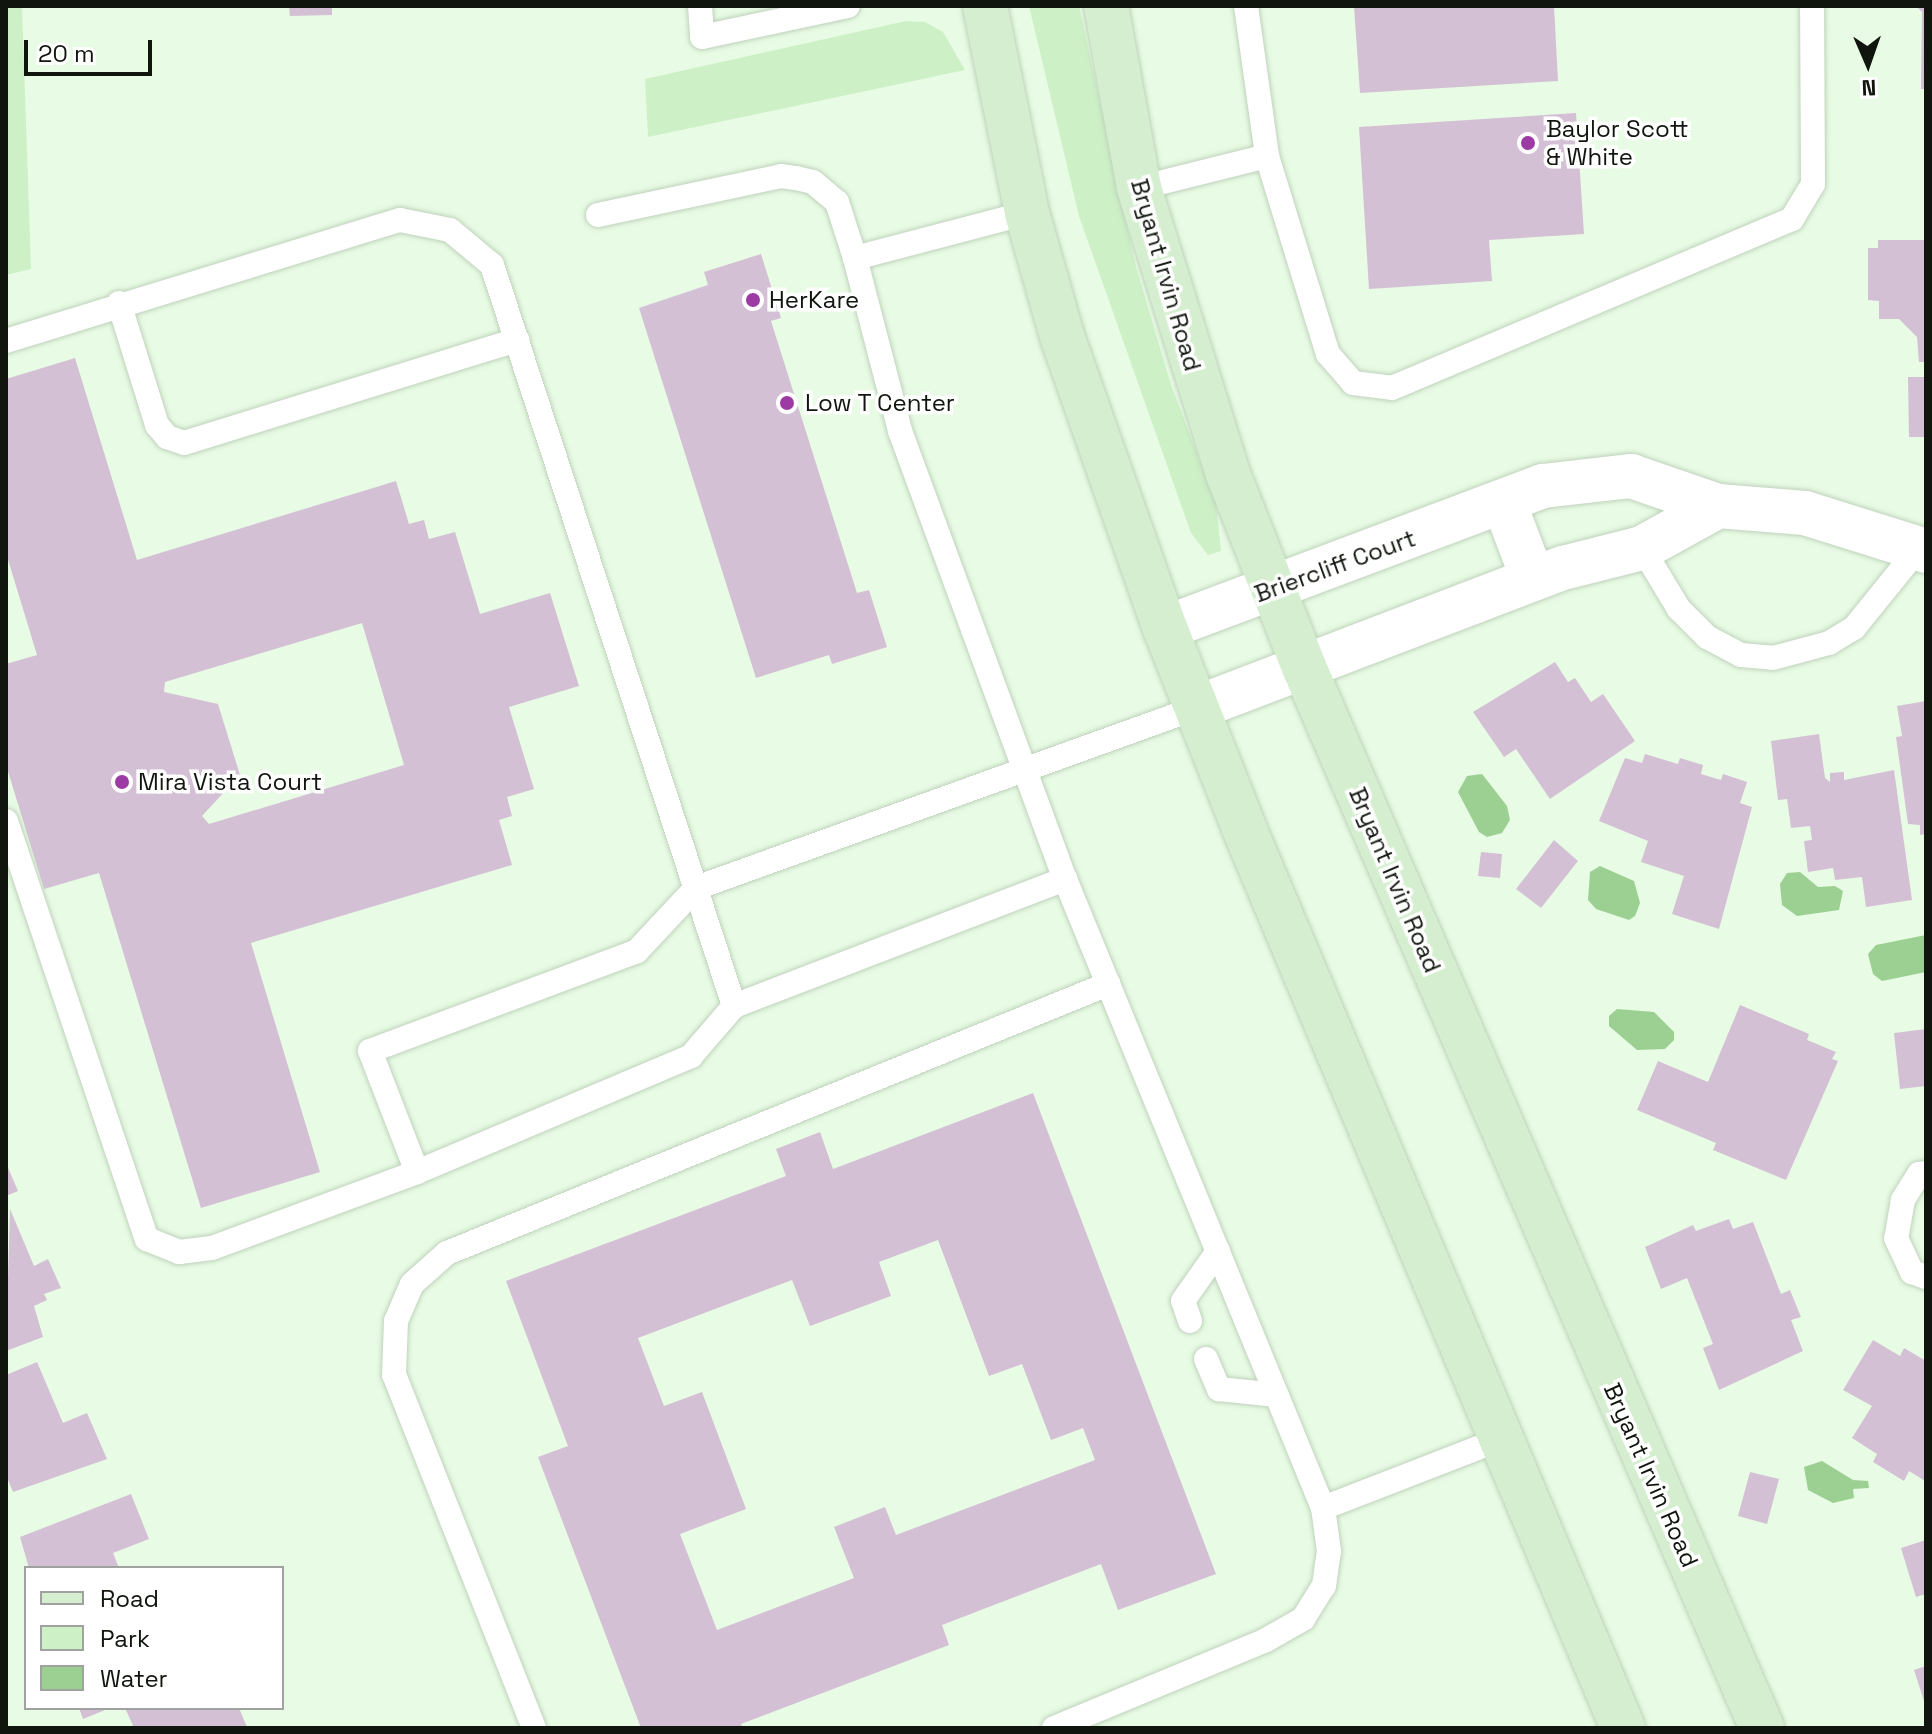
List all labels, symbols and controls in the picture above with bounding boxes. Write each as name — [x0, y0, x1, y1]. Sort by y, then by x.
scale bar — [28, 24, 156, 74]
north arrow — [1828, 24, 1908, 104]
text: 20 m — [38, 38, 95, 69]
text: N — [1861, 74, 1877, 102]
place label: Baylor Scott & White — [1546, 115, 1689, 171]
marker: Baylor Scott & White — [1517, 132, 1539, 154]
street label: Bryant Irvin Road — [1125, 176, 1207, 374]
place label: HerKare — [769, 286, 859, 314]
marker: HerKare — [744, 291, 762, 309]
place label: Low T Center — [805, 389, 956, 417]
marker: Low T Center — [776, 392, 798, 414]
street label: Briercliff Court — [1251, 524, 1419, 608]
place label: Mira Vista Court — [138, 768, 322, 796]
marker: Mira Vista Court — [113, 773, 131, 791]
street label: Bryant Irvin Road — [1343, 783, 1447, 977]
street label: Bryant Irvin Road — [1597, 1378, 1705, 1572]
legend — [24, 1566, 284, 1710]
text: Road — [100, 1583, 159, 1614]
text: Park — [100, 1623, 150, 1654]
text: Water — [100, 1663, 168, 1694]

